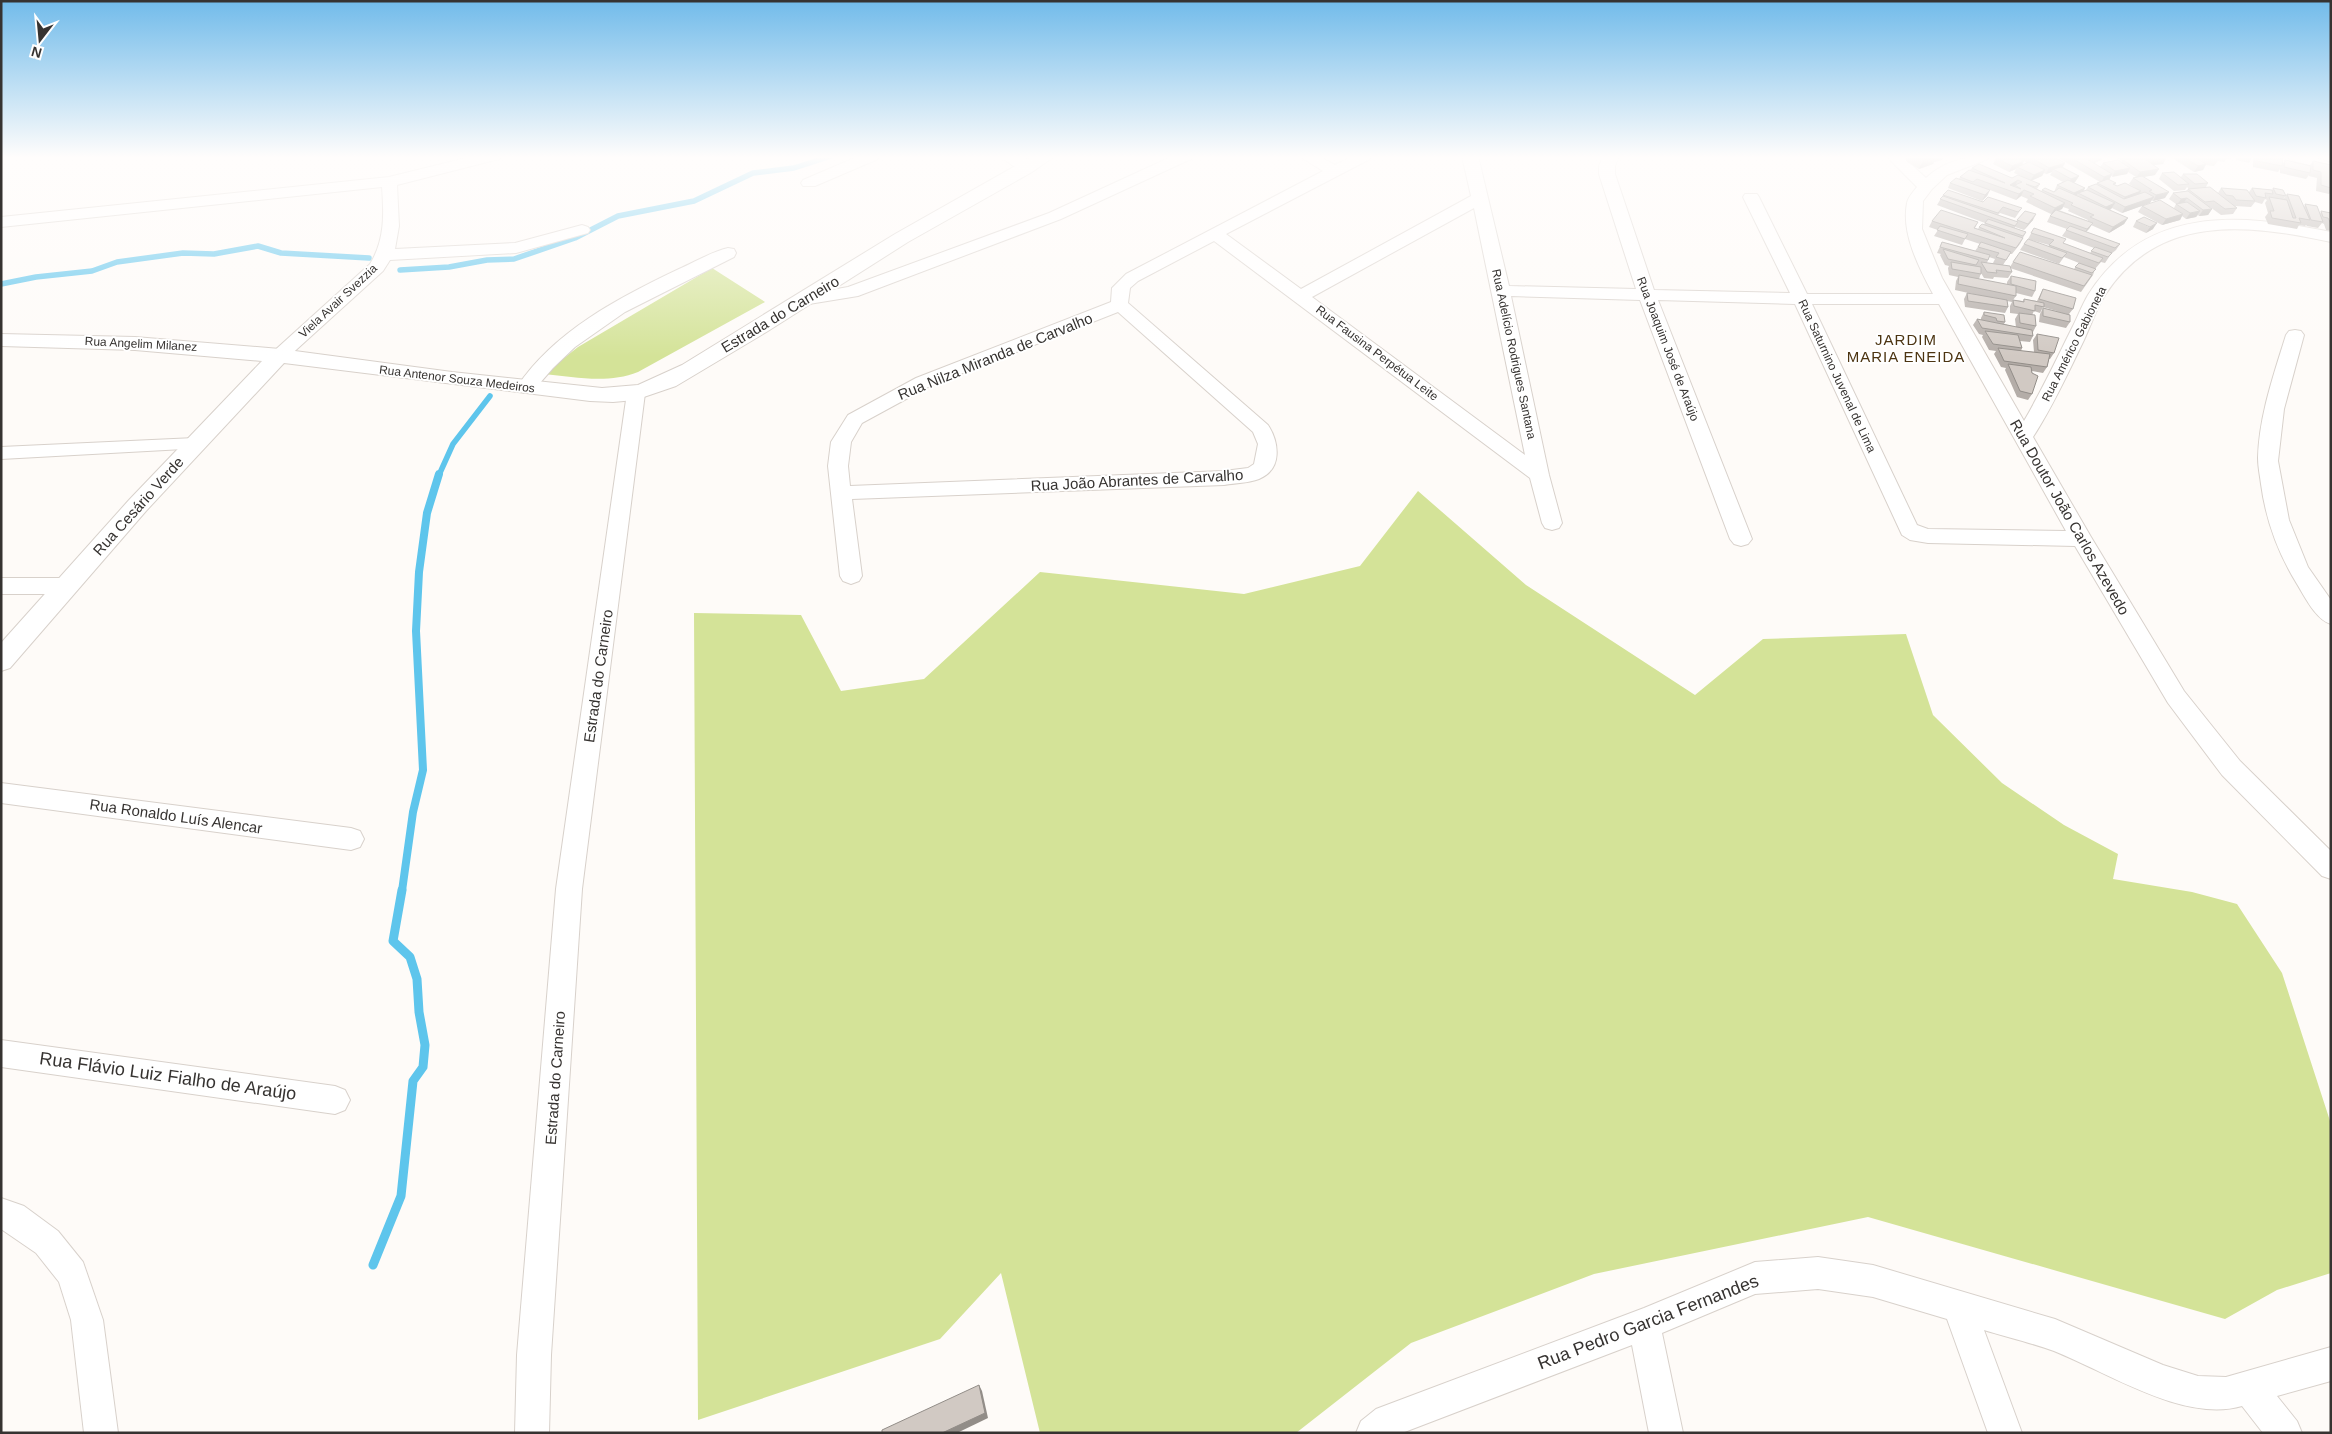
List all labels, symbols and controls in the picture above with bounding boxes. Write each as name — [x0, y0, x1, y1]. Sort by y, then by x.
north arrow — [15, 15, 65, 65]
text: N — [29, 43, 43, 62]
street label: Viela Avair Svezzia — [296, 261, 380, 341]
street label: Rua Adelício Rodrigues Santana — [1489, 268, 1539, 441]
street label: Estrada do Carneiro — [718, 272, 842, 356]
street label: Rua Joaquim José de Araújo — [1634, 275, 1702, 423]
street label: Rua Américo Gabioneta — [2039, 284, 2109, 404]
street label: Rua Saturnino Juvenal de Lima — [1795, 297, 1879, 455]
street label: Rua Fausina Perpétua Leite — [1313, 302, 1441, 404]
street label: Rua Nilza Miranda de Carvalho — [895, 309, 1095, 403]
district label: JARDIM MARIA ENEIDA — [1847, 331, 1965, 365]
street label: Rua Angelim Milanez — [84, 334, 198, 354]
street label: Rua Antenor Souza Medeiros — [378, 362, 536, 396]
street label: Rua Doutor João Carlos Azevedo — [2007, 416, 2133, 618]
street label: Rua Cesário Verde — [89, 453, 187, 559]
street label: Rua João Abrantes de Carvalho — [1030, 466, 1244, 494]
street label: Estrada do Carneiro — [580, 608, 616, 744]
street label: Rua Ronaldo Luís Alencar — [89, 795, 263, 837]
street label: Estrada do Carneiro — [542, 1010, 568, 1146]
street label: Rua Flávio Luiz Fialho de Araújo — [38, 1048, 298, 1104]
street label: Rua Pedro Garcia Fernandes — [1535, 1271, 1761, 1373]

